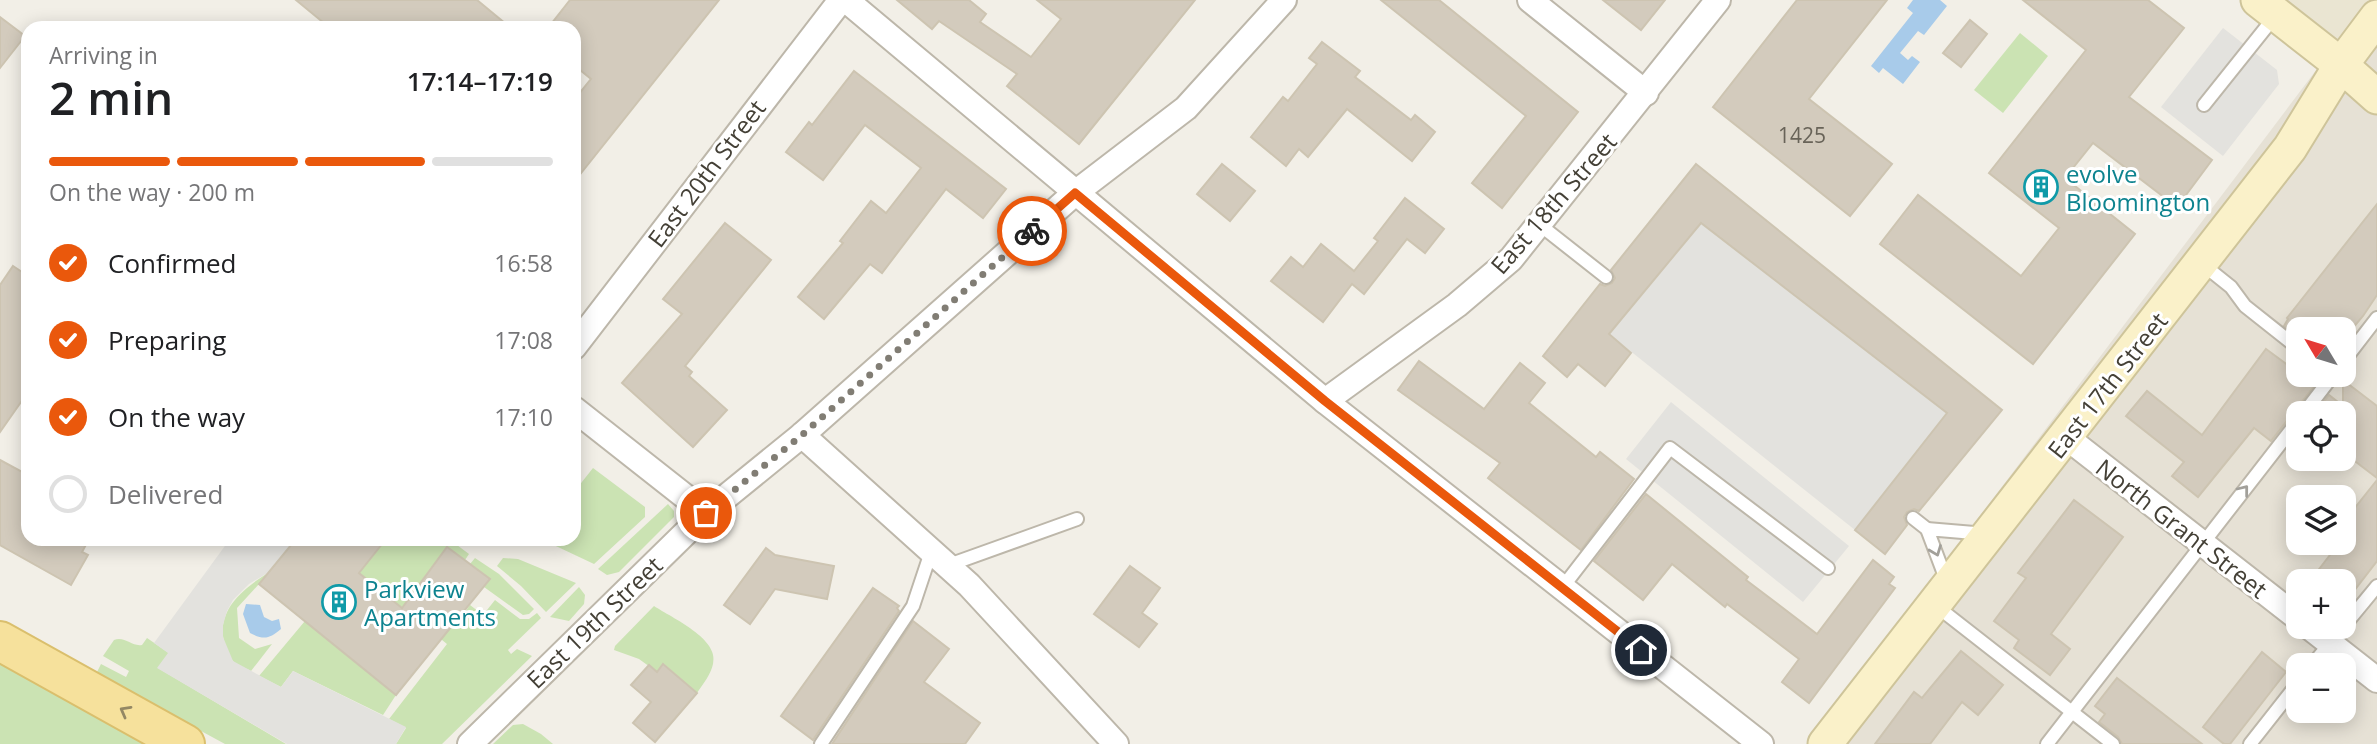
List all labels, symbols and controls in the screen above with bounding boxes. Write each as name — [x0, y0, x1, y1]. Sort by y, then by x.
text: Arriving in — [49, 39, 158, 71]
text: 17:14–17:19 — [407, 63, 553, 99]
text: 2 min — [49, 66, 173, 128]
street label: East 20th Street — [640, 92, 772, 254]
house number: 1425 — [1778, 121, 1826, 149]
street label: East 18th Street — [1483, 125, 1623, 281]
place label: evolve Bloomington — [2066, 157, 2210, 218]
building icon: evolve Bloomington — [2022, 168, 2060, 206]
text: On the way · 200 m — [49, 176, 255, 208]
courier — [997, 196, 1067, 266]
icon: bike — [1013, 212, 1051, 250]
icon: check — [49, 244, 87, 282]
text: Confirmed — [108, 245, 236, 281]
text: 16:58 — [494, 247, 553, 279]
street label: East 17th Street — [2040, 305, 2174, 465]
north arrow — [2286, 317, 2356, 387]
map controls — [2286, 317, 2356, 723]
icon: check — [49, 321, 87, 359]
text: Preparing — [108, 322, 226, 358]
text: 17:08 — [494, 324, 553, 356]
icon: check — [49, 398, 87, 436]
text: On the way — [108, 399, 245, 435]
text: 17:10 — [494, 401, 553, 433]
button: locate — [2286, 401, 2356, 471]
street label: North Grant Street — [2090, 451, 2274, 605]
text: Delivered — [108, 476, 223, 512]
pin — [676, 483, 736, 543]
one-way arrow — [2236, 485, 2249, 498]
button: layers — [2286, 485, 2356, 555]
icon: bag — [687, 494, 725, 532]
one-way arrow — [1928, 545, 1942, 557]
street label: East 19th Street — [519, 549, 669, 695]
button: + — [2286, 569, 2356, 639]
place label: Parkview Apartments — [364, 572, 496, 633]
building icon: Parkview Apartments — [320, 583, 358, 621]
pin — [1611, 620, 1671, 680]
icon: home — [1622, 631, 1660, 669]
button: − — [2286, 653, 2356, 723]
one-way arrow — [120, 706, 133, 719]

